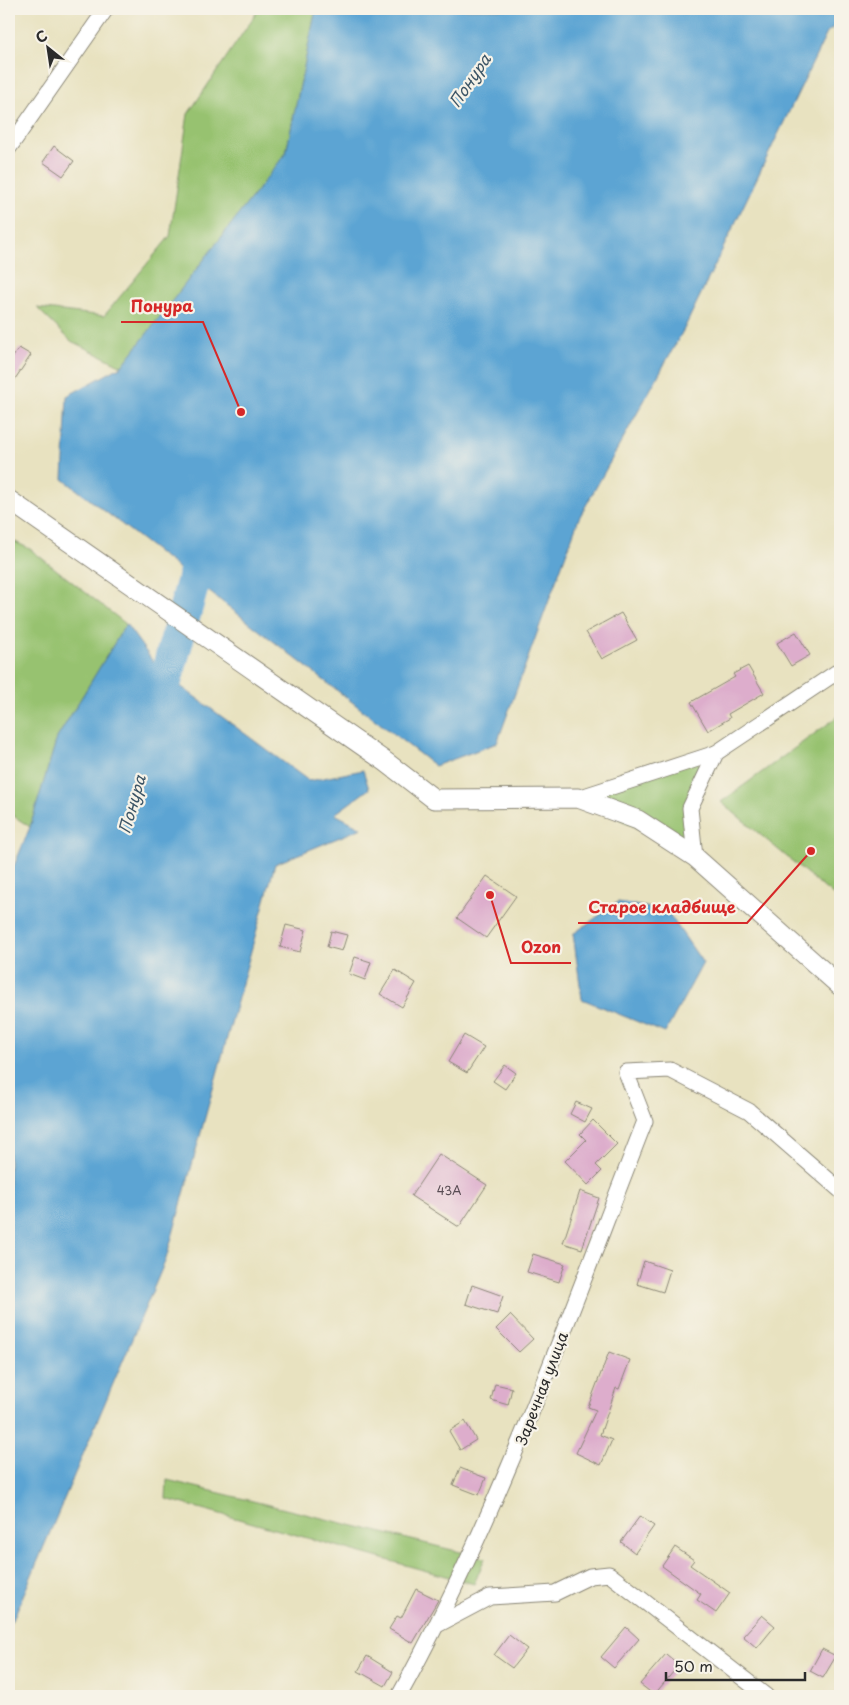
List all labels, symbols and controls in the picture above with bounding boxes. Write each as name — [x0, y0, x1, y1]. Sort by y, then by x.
north arrow — [22, 22, 72, 72]
text: С — [31, 25, 51, 48]
water label: Понура — [442, 48, 496, 111]
callout: Понура — [121, 291, 203, 322]
text: Понура — [131, 293, 193, 317]
water label: Понура — [111, 771, 151, 836]
callout: Старое кладбище — [578, 892, 747, 923]
text: Старое кладбище — [588, 894, 736, 918]
callout: Ozon — [511, 932, 571, 963]
text: Ozon — [521, 934, 561, 958]
house number: 43А — [437, 1181, 461, 1199]
street label: Заречная улица — [509, 1328, 573, 1448]
scale bar — [666, 1650, 805, 1682]
text: 50 m — [674, 1654, 713, 1677]

